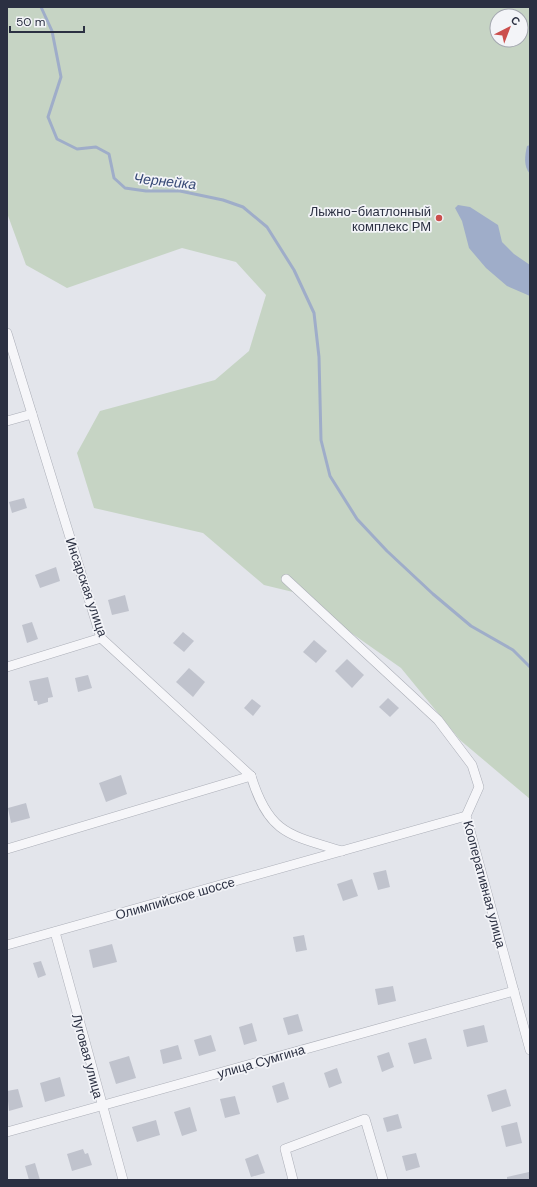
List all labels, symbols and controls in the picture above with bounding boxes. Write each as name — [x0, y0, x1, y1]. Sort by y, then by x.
scale bar — [10, 8, 84, 34]
north arrow — [489, 8, 529, 48]
text: С — [508, 13, 523, 28]
text: 50 m — [16, 14, 45, 30]
water label: Чернейка — [133, 169, 197, 193]
place label: Лыжно-биатлонный комплекс РМ — [310, 203, 431, 235]
marker: Лыжно-биатлонный комплекс РМ — [434, 213, 444, 223]
street label: Инсарская улица — [62, 536, 112, 640]
street label: Кооперативная улица — [459, 819, 510, 950]
street label: Олимпийское шоссе — [113, 873, 237, 924]
street label: Луговая улица — [68, 1012, 107, 1101]
street label: улица Сумгина — [215, 1041, 308, 1082]

